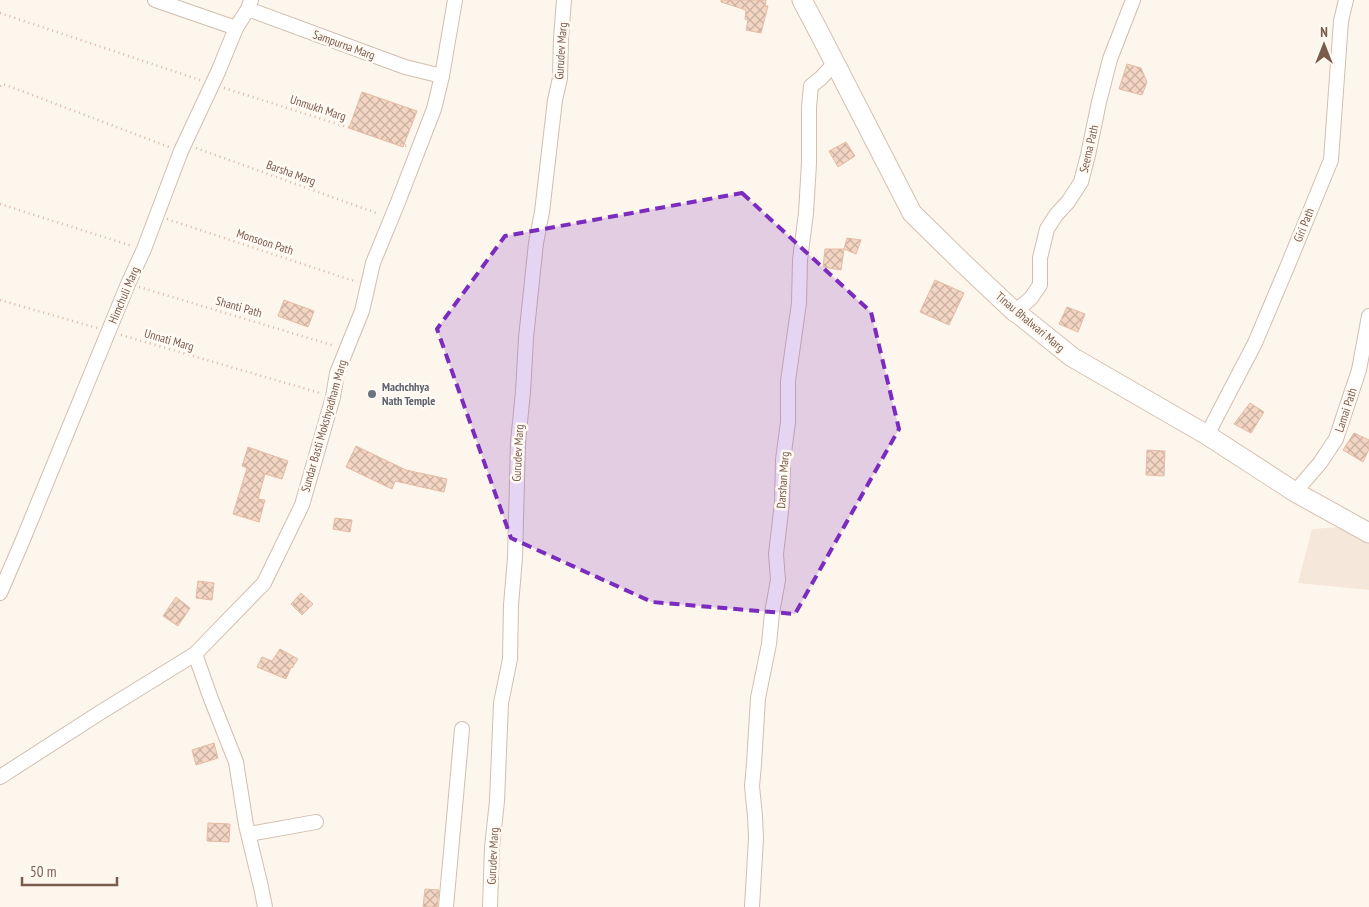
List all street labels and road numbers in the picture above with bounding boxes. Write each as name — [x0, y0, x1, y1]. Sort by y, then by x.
street label: Gurudev Marg — [551, 22, 570, 80]
street label: Sampurna Marg — [311, 26, 377, 63]
street label: Unmukh Marg — [288, 91, 348, 124]
street label: Seema Path — [1076, 124, 1101, 174]
street label: Barsha Marg — [264, 157, 318, 188]
street label: Giri Path — [1290, 206, 1317, 244]
street label: Monsoon Path — [235, 225, 295, 258]
street label: Himchuli Marg — [105, 264, 142, 326]
street label: Tinau Bhalwari Marg — [993, 288, 1068, 355]
street label: Shanti Path — [214, 293, 264, 320]
street label: Unnati Marg — [143, 325, 196, 354]
street label: Sundar Basti Mokshyadham Marg — [297, 358, 350, 494]
street label: Lamai Path — [1331, 386, 1360, 434]
street label: Gurudev Marg — [509, 424, 526, 482]
street label: Darshan Marg — [773, 451, 792, 509]
street label: Gurudev Marg — [484, 827, 501, 885]

